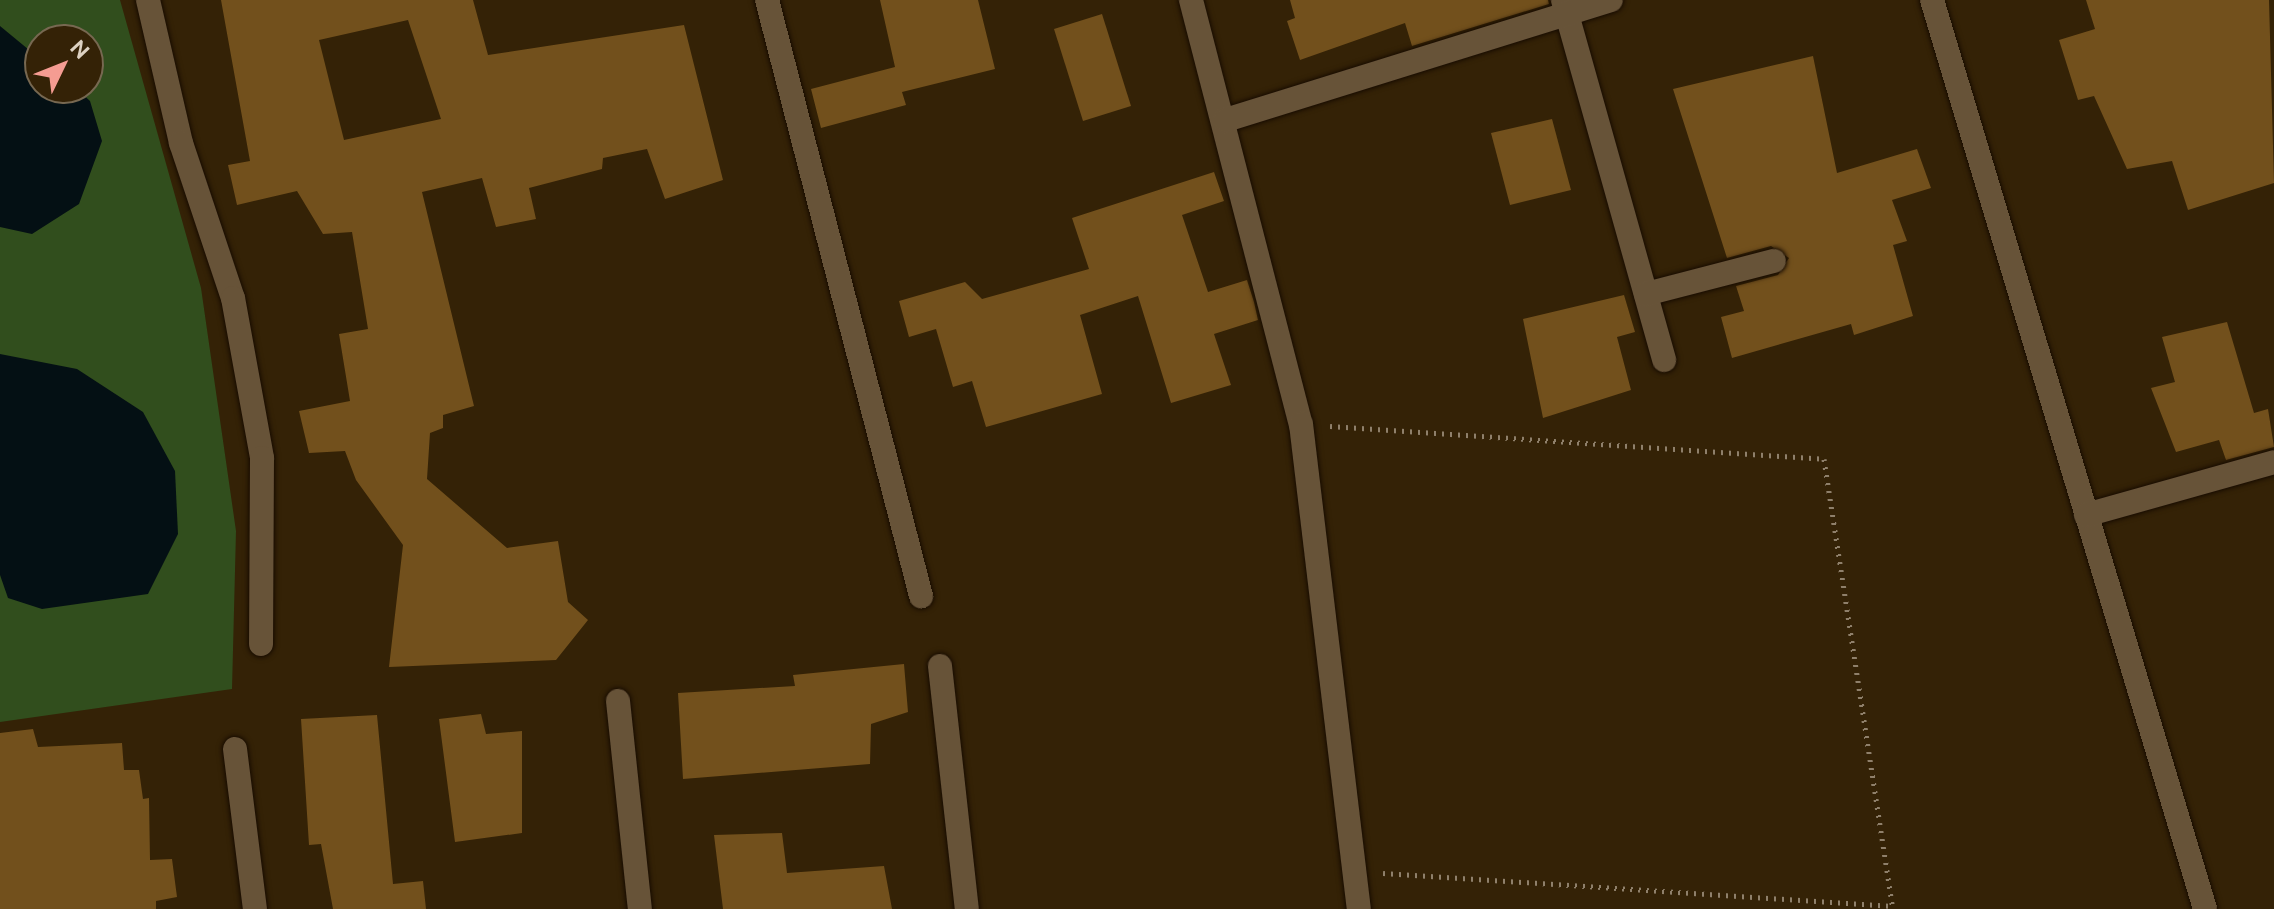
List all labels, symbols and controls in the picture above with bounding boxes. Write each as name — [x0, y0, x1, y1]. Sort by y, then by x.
north arrow — [24, 24, 104, 104]
text: N — [66, 34, 95, 63]

